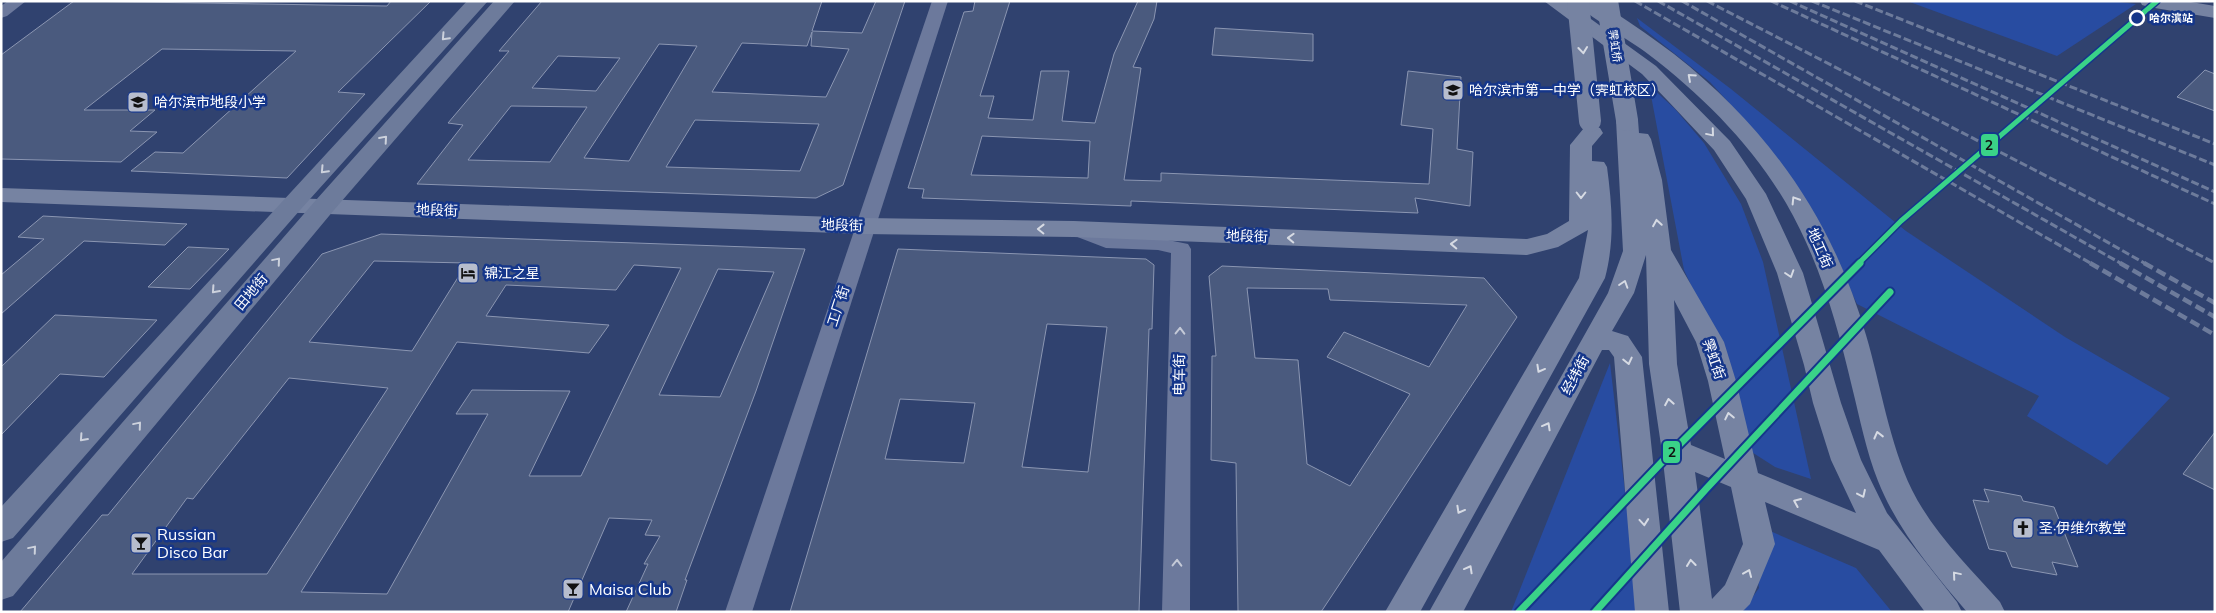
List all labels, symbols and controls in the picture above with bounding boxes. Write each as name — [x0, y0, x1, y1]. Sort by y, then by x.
marker: 哈尔滨站 — [2129, 10, 2145, 26]
place label: 哈尔滨站 — [2149, 11, 2193, 25]
street label: 霁虹桥 — [1606, 29, 1624, 63]
one-way arrow — [442, 32, 451, 41]
one-way arrow — [1577, 46, 1588, 54]
one-way arrow — [1687, 74, 1696, 83]
school or university icon: 哈尔滨市第一中学（霁虹校区） — [1441, 78, 1465, 102]
place label: 哈尔滨市第一中学（霁虹校区） — [1469, 81, 1665, 99]
school or university icon: 哈尔滨市地段小学 — [126, 90, 150, 114]
place label: 哈尔滨市地段小学 — [154, 93, 266, 111]
one-way arrow — [1706, 127, 1714, 136]
line badge: 2 — [1980, 133, 1999, 157]
one-way arrow — [378, 135, 387, 144]
text: 2 — [1985, 136, 1993, 154]
one-way arrow — [320, 164, 329, 173]
one-way arrow — [1576, 192, 1586, 199]
one-way arrow — [1792, 197, 1802, 206]
street label: 地段街 — [416, 200, 458, 220]
street label: 地段街 — [821, 215, 863, 235]
one-way arrow — [1652, 219, 1662, 227]
one-way arrow — [1037, 223, 1045, 234]
street label: 地工街 — [1803, 225, 1837, 271]
street label: 地段街 — [1226, 226, 1268, 246]
one-way arrow — [1287, 233, 1295, 243]
one-way arrow — [1449, 239, 1457, 250]
one-way arrow — [272, 258, 281, 267]
hotel icon: 锦江之星 — [456, 261, 480, 285]
place label: 锦江之星 — [484, 264, 540, 282]
one-way arrow — [1784, 269, 1794, 277]
street label: 田地街 — [231, 270, 271, 314]
one-way arrow — [1619, 280, 1629, 288]
street label: 工厂街 — [823, 283, 853, 329]
one-way arrow — [212, 285, 221, 294]
one-way arrow — [1175, 326, 1185, 334]
street label: 霁虹街 — [1699, 336, 1729, 382]
street label: 经纬街 — [1557, 352, 1593, 398]
street label: 电车街 — [1170, 354, 1188, 396]
one-way arrow — [1622, 356, 1633, 365]
one-way arrow — [1536, 363, 1546, 372]
one-way arrow — [1664, 398, 1675, 406]
one-way arrow — [1724, 411, 1735, 420]
one-way arrow — [132, 422, 141, 431]
one-way arrow — [1541, 422, 1551, 431]
one-way arrow — [1873, 430, 1884, 439]
one-way arrow — [80, 432, 89, 441]
line badge: 2 — [1662, 440, 1681, 464]
text: 2 — [1668, 443, 1676, 461]
one-way arrow — [1856, 489, 1866, 498]
one-way arrow — [1793, 497, 1802, 508]
one-way arrow — [1456, 505, 1466, 514]
church icon: 圣·伊维尔教堂 — [2011, 516, 2035, 540]
one-way arrow — [1638, 518, 1649, 526]
place label: 圣·伊维尔教堂 — [2039, 519, 2126, 537]
place label: Russian Disco Bar — [157, 524, 228, 562]
bar icon: Russian Disco Bar — [129, 531, 153, 555]
one-way arrow — [27, 546, 35, 555]
one-way arrow — [1171, 559, 1182, 567]
one-way arrow — [1686, 559, 1697, 567]
one-way arrow — [1463, 565, 1473, 574]
one-way arrow — [1742, 569, 1753, 578]
one-way arrow — [1954, 572, 1962, 581]
bar icon: Maisa Club — [561, 577, 585, 601]
place label: Maisa Club — [589, 579, 671, 599]

